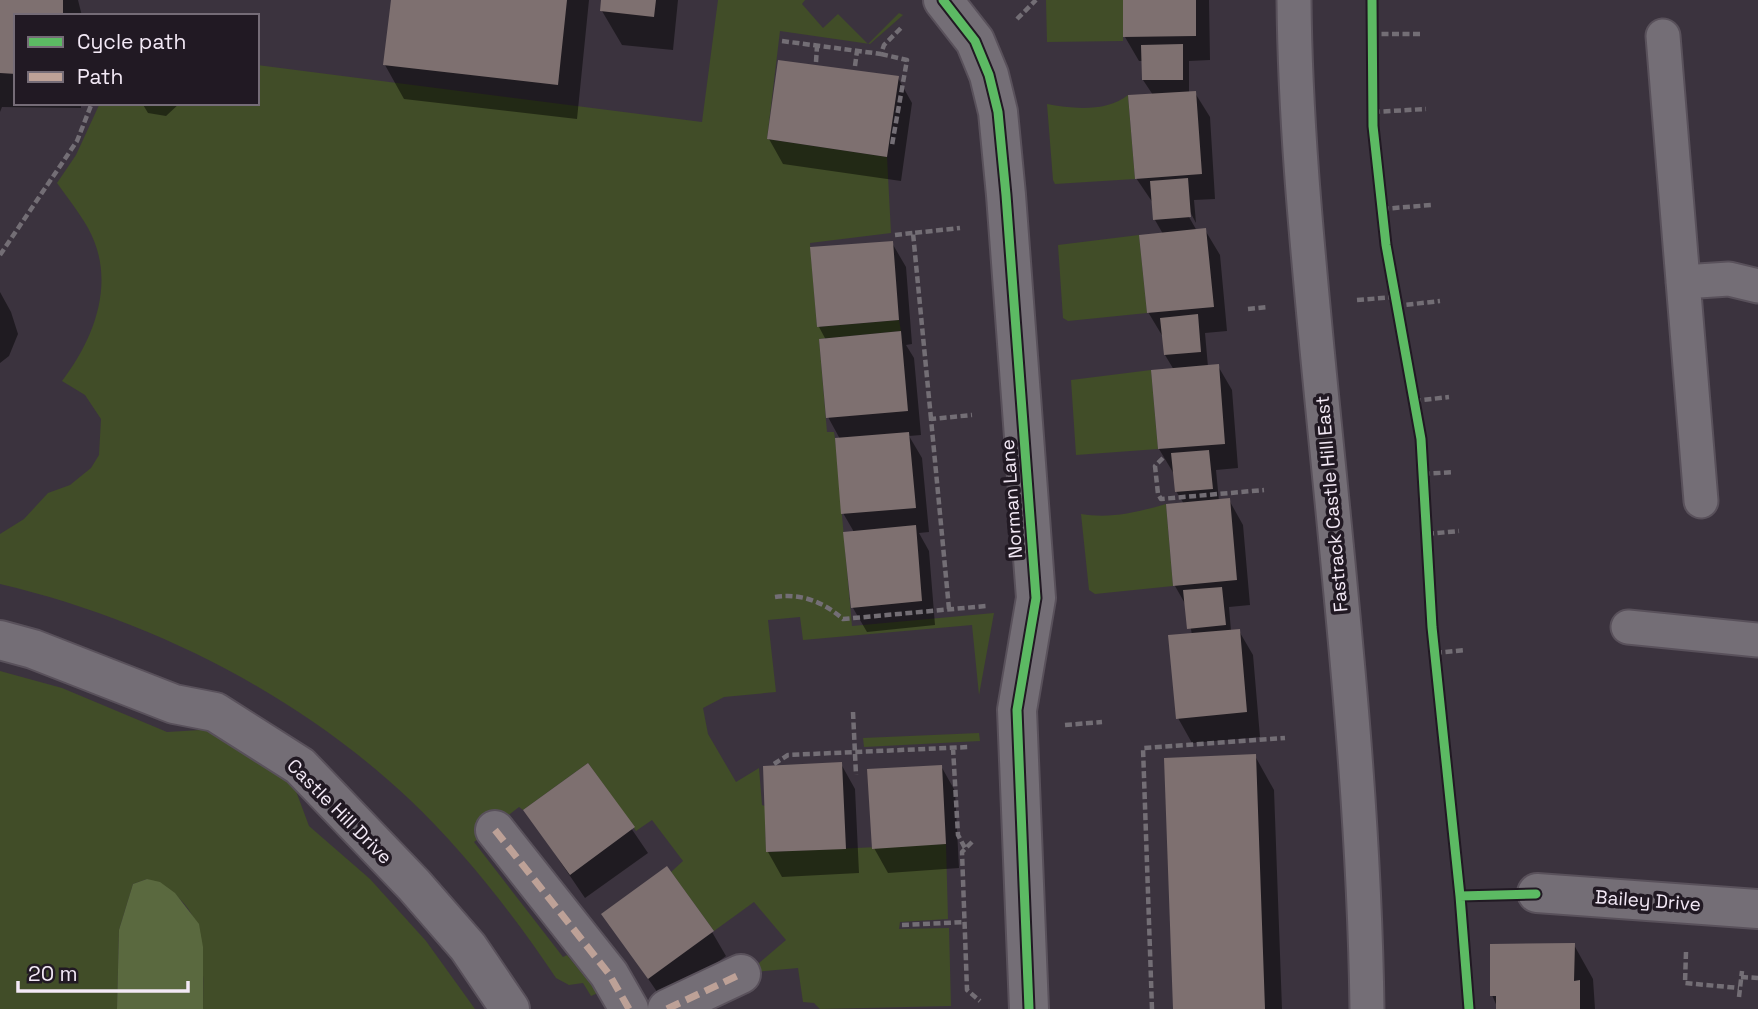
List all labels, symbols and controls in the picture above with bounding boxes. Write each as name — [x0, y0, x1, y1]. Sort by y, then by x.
legend — [14, 14, 259, 105]
text: Cycle path — [77, 28, 186, 55]
text: Path — [77, 63, 123, 90]
street label: Fastrack Castle Hill East — [1310, 395, 1353, 613]
street label: Norman Lane — [995, 438, 1028, 559]
street label: Castle Hill Drive — [282, 753, 398, 869]
street label: Bailey Drive — [1594, 884, 1702, 917]
scale bar — [18, 950, 187, 994]
text: 20 m — [28, 960, 78, 987]

